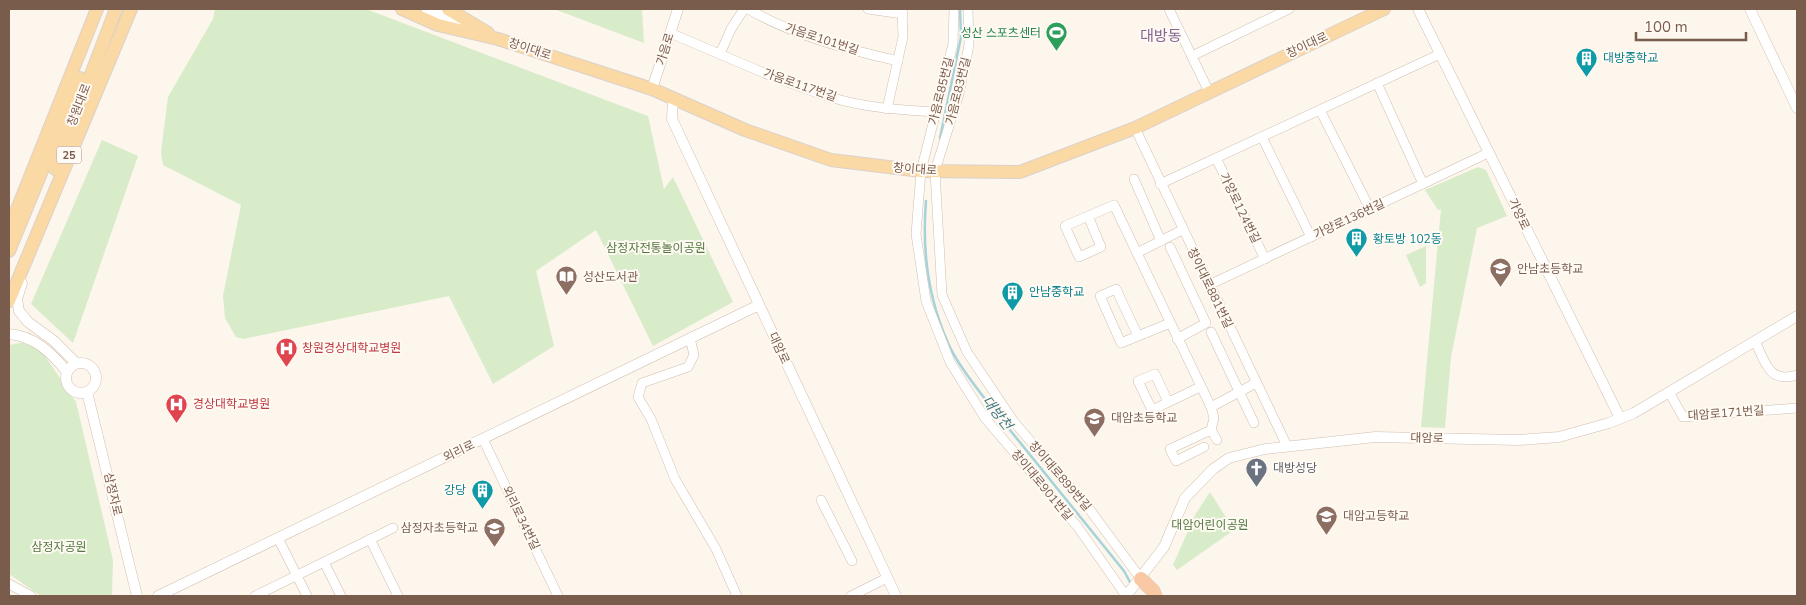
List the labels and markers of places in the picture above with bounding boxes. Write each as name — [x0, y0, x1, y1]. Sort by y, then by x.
sports icon: 성산 스포츠센터 — [1045, 21, 1069, 52]
place label: 성산 스포츠센터 — [961, 25, 1041, 41]
building icon: 대방중학교 — [1575, 46, 1599, 77]
place label: 대방중학교 — [1603, 50, 1658, 66]
building icon: 황토방 102동 — [1345, 227, 1369, 258]
place label: 황토방 102동 — [1373, 231, 1442, 247]
school or university icon: 안남초등학교 — [1489, 257, 1513, 288]
place label: 안남초등학교 — [1517, 261, 1583, 277]
library icon: 성산도서관 — [555, 265, 579, 296]
place label: 성산도서관 — [583, 269, 638, 285]
building icon: 안남중학교 — [1001, 280, 1025, 311]
place label: 안남중학교 — [1029, 284, 1084, 300]
hospital icon: 창원경상대학교병원 — [274, 336, 298, 367]
place label: 창원경상대학교병원 — [302, 340, 401, 356]
hospital icon: 경상대학교병원 — [165, 392, 189, 423]
place label: 경상대학교병원 — [193, 396, 270, 412]
school or university icon: 대암초등학교 — [1083, 406, 1107, 437]
place label: 대암초등학교 — [1111, 410, 1177, 426]
church icon: 대방성당 — [1245, 456, 1269, 487]
place label: 대방성당 — [1273, 460, 1317, 476]
building icon: 강당 — [470, 478, 494, 509]
place label: 강당 — [444, 482, 466, 498]
school or university icon: 대암고등학교 — [1315, 504, 1339, 535]
place label: 대암고등학교 — [1343, 508, 1409, 524]
school or university icon: 삼정자초등학교 — [482, 516, 506, 547]
place label: 삼정자초등학교 — [401, 520, 478, 536]

